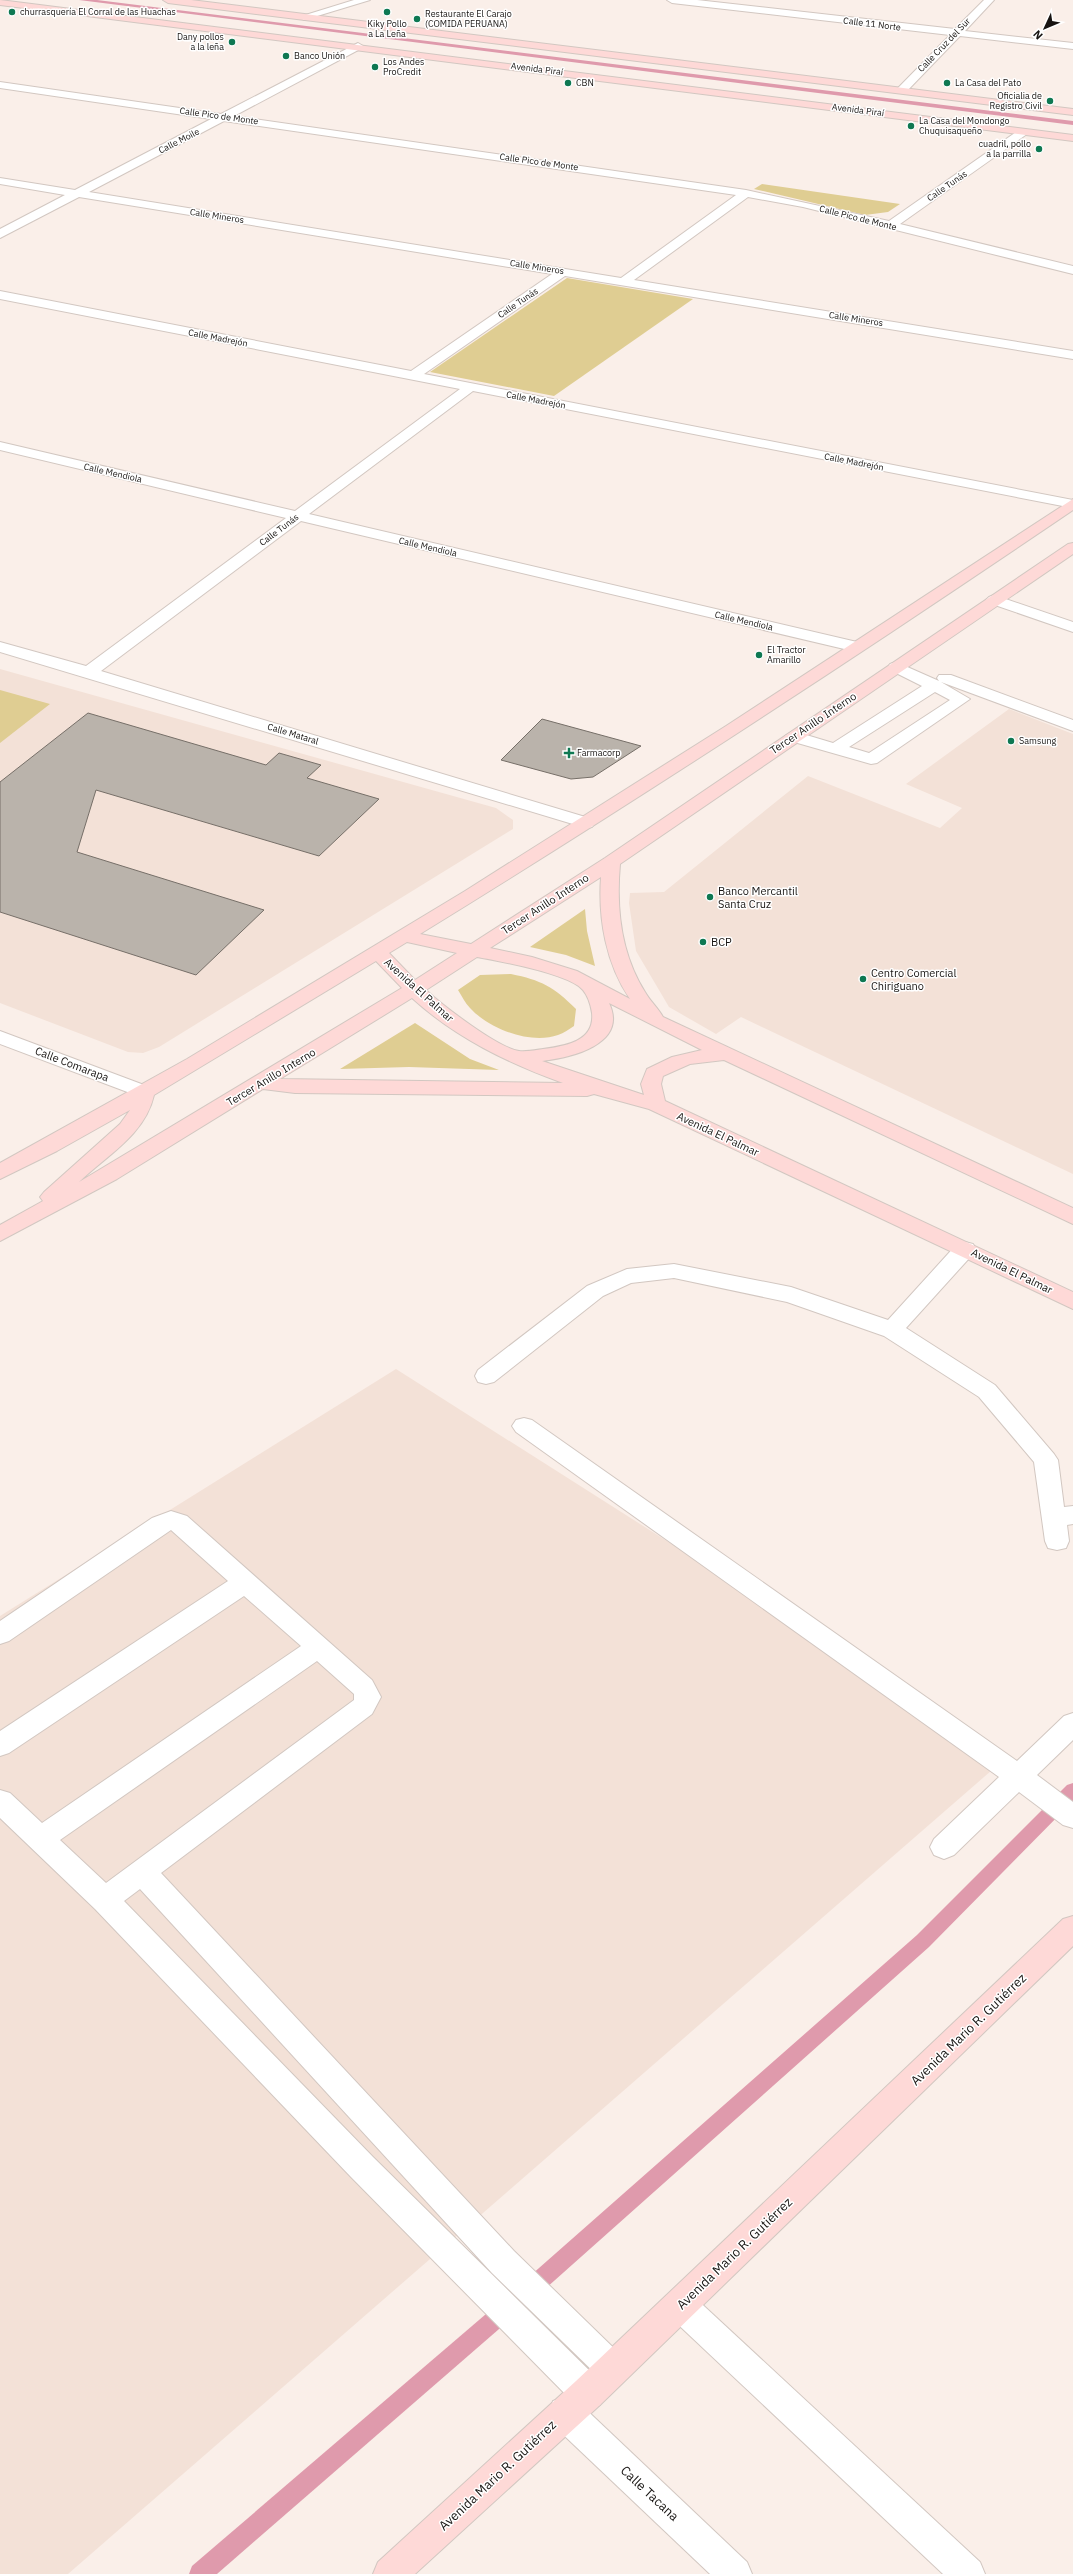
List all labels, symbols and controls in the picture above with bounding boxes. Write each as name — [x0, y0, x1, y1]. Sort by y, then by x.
place label: churrasquería El Corral de las Huachas — [20, 6, 176, 17]
marker: churrasquería El Corral de las Huachas — [7, 7, 17, 17]
marker: Kiky Pollo a La Leña — [382, 7, 392, 17]
place label: Restaurante El Carajo (COMIDA PERUANA) — [425, 8, 512, 29]
north arrow — [1025, 8, 1065, 48]
marker: Restaurante El Carajo (COMIDA PERUANA) — [412, 14, 422, 24]
street label: Calle 11 Norte — [843, 15, 902, 33]
street label: Calle Cruz del Sur — [915, 15, 973, 74]
place label: Kiky Pollo a La Leña — [367, 18, 407, 39]
text: N — [1030, 27, 1046, 43]
place label: Dany pollos a la leña — [177, 31, 224, 52]
marker: Dany pollos a la leña — [227, 37, 237, 47]
place label: Banco Unión — [294, 50, 345, 61]
marker: Banco Unión — [281, 51, 291, 61]
place label: Los Andes ProCredit — [383, 56, 424, 77]
street label: Avenida Piraí — [510, 60, 564, 77]
marker: Los Andes ProCredit — [370, 62, 380, 72]
place label: CBN — [576, 77, 594, 88]
place label: La Casa del Pato — [955, 77, 1021, 88]
marker: CBN — [563, 78, 573, 88]
marker: La Casa del Pato — [942, 78, 952, 88]
place label: Oficialia de Registro Civil — [990, 90, 1043, 111]
marker: Oficialia de Registro Civil — [1045, 96, 1055, 106]
street label: Avenida Piraí — [831, 101, 885, 118]
street label: Calle Pico de Monte — [179, 105, 259, 126]
place label: La Casa del Mondongo Chuquisaqueño — [919, 115, 1009, 136]
marker: La Casa del Mondongo Chuquisaqueño — [906, 121, 916, 131]
street label: Calle Moile — [157, 126, 201, 156]
place label: cuadril, pollo a la parrilla — [979, 138, 1031, 159]
marker: cuadril, pollo a la parrilla — [1034, 144, 1044, 154]
street label: Calle Pico de Monte — [499, 151, 579, 172]
street label: Calle Tunás — [925, 168, 969, 203]
street label: Calle Pico de Monte — [818, 203, 898, 232]
street label: Calle Mineros — [189, 206, 245, 225]
street label: Calle Mineros — [509, 257, 565, 276]
street label: Calle Tunás — [495, 285, 540, 320]
street label: Calle Mineros — [828, 309, 884, 328]
street label: Calle Madrejón — [187, 326, 249, 349]
street label: Calle Madrejón — [505, 388, 567, 411]
street label: Calle Madrejón — [823, 450, 885, 473]
street label: Calle Mendiola — [83, 460, 143, 485]
street label: Calle Tunás — [257, 511, 301, 548]
street label: Calle Mendiola — [398, 534, 458, 559]
street label: Calle Mendiola — [714, 608, 774, 633]
place label: El Tractor Amarillo — [767, 644, 806, 665]
marker: El Tractor Amarillo — [754, 650, 764, 660]
street label: Tercer Anillo Interno — [767, 689, 859, 757]
street label: Calle Mataral — [266, 721, 321, 747]
place label: Samsung — [1019, 735, 1056, 746]
marker: Samsung — [1006, 736, 1016, 746]
place label: Farmacorp — [577, 747, 620, 758]
marker: Farmacorp — [564, 748, 574, 758]
street label: Tercer Anillo Interno — [499, 871, 591, 937]
place label: Banco Mercantil Santa Cruz — [718, 884, 798, 911]
marker: Banco Mercantil Santa Cruz — [705, 892, 715, 902]
place label: BCP — [711, 935, 732, 949]
marker: BCP — [698, 937, 708, 947]
street label: Avenida El Palmar — [381, 955, 457, 1025]
place label: Centro Comercial Chiriguano — [871, 966, 956, 993]
marker: Centro Comercial Chiriguano — [858, 974, 868, 984]
street label: Calle Comarapa — [33, 1044, 111, 1085]
street label: Tercer Anillo Interno — [224, 1045, 318, 1109]
street label: Avenida El Palmar — [675, 1109, 761, 1159]
street label: Avenida El Palmar — [969, 1245, 1055, 1297]
street label: Avenida Mario R. Gutiérrez — [907, 1970, 1030, 2089]
street label: Avenida Mario R. Gutiérrez — [673, 2194, 796, 2313]
street label: Avenida Mario R. Gutiérrez — [435, 2416, 560, 2534]
street label: Calle Tacana — [617, 2462, 682, 2525]

